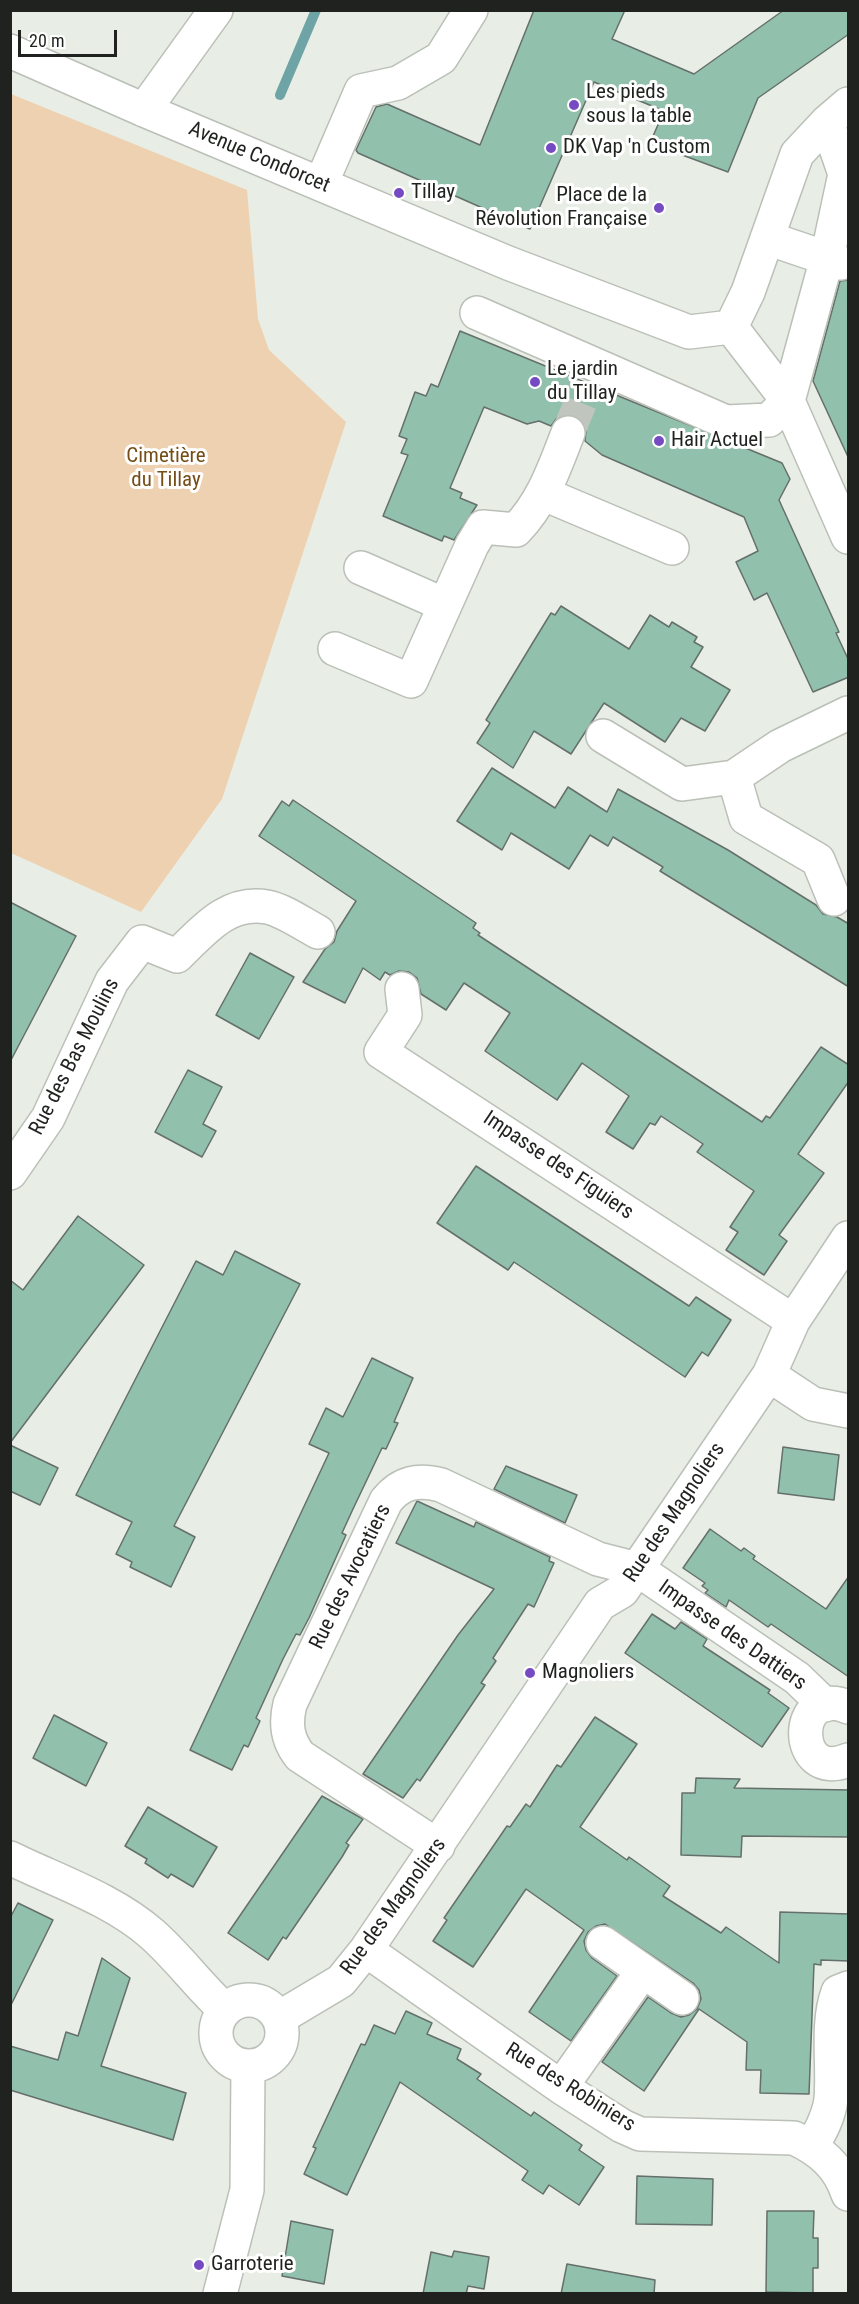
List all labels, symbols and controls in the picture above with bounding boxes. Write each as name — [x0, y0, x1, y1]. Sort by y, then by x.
scale bar — [21, 18, 120, 56]
text: 20 m — [29, 30, 64, 51]
place label: Les pieds sous la table — [586, 80, 692, 130]
marker: Les pieds sous la table — [567, 98, 581, 112]
street label: Avenue Condorcet — [185, 117, 333, 199]
place label: DK Vap 'n Custom — [563, 135, 710, 161]
marker: DK Vap 'n Custom — [544, 141, 558, 155]
place label: Tillay — [411, 180, 455, 206]
place label: Place de la Révolution Française — [475, 183, 647, 233]
marker: Tillay — [392, 186, 406, 200]
marker: Place de la Révolution Française — [652, 201, 666, 215]
place label: Le jardin du Tillay — [547, 357, 618, 407]
marker: Le jardin du Tillay — [528, 375, 542, 389]
place label: Hair Actuel — [671, 428, 763, 454]
marker: Hair Actuel — [652, 434, 666, 448]
park label: Cimetière du Tillay — [126, 444, 206, 494]
street label: Rue des Bas Moulins — [25, 974, 125, 1140]
street label: Impasse des Figuiers — [478, 1106, 638, 1226]
street label: Rue des Magnoliers — [619, 1438, 731, 1588]
street label: Rue des Avocatiers — [305, 1500, 397, 1654]
street label: Impasse des Dattiers — [653, 1575, 811, 1697]
place label: Magnoliers — [542, 1660, 634, 1686]
marker: Magnoliers — [523, 1666, 537, 1680]
street label: Rue des Magnoliers — [336, 1834, 452, 1980]
street label: Rue des Robiniers — [500, 2038, 640, 2138]
place label: Garroterie — [211, 2252, 294, 2278]
marker: Garroterie — [192, 2258, 206, 2272]

